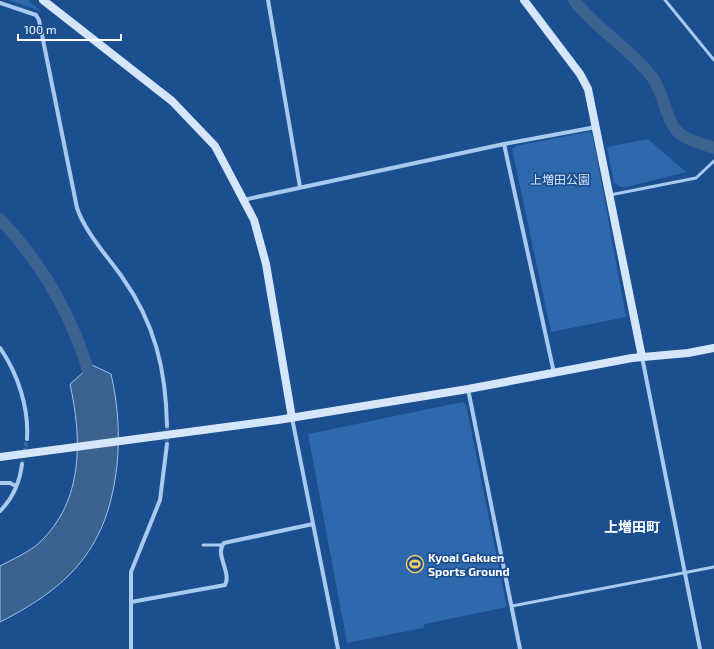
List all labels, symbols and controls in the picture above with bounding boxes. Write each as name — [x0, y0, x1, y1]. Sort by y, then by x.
scale bar — [18, 16, 121, 42]
text: 100 m — [24, 22, 56, 36]
park label: 上増田公園 — [530, 172, 590, 186]
district label: 上増田町 — [604, 518, 660, 535]
place label: Kyoai Gakuen Sports Ground — [428, 550, 510, 578]
sports icon: Kyoai Gakuen Sports Ground — [405, 554, 425, 574]

